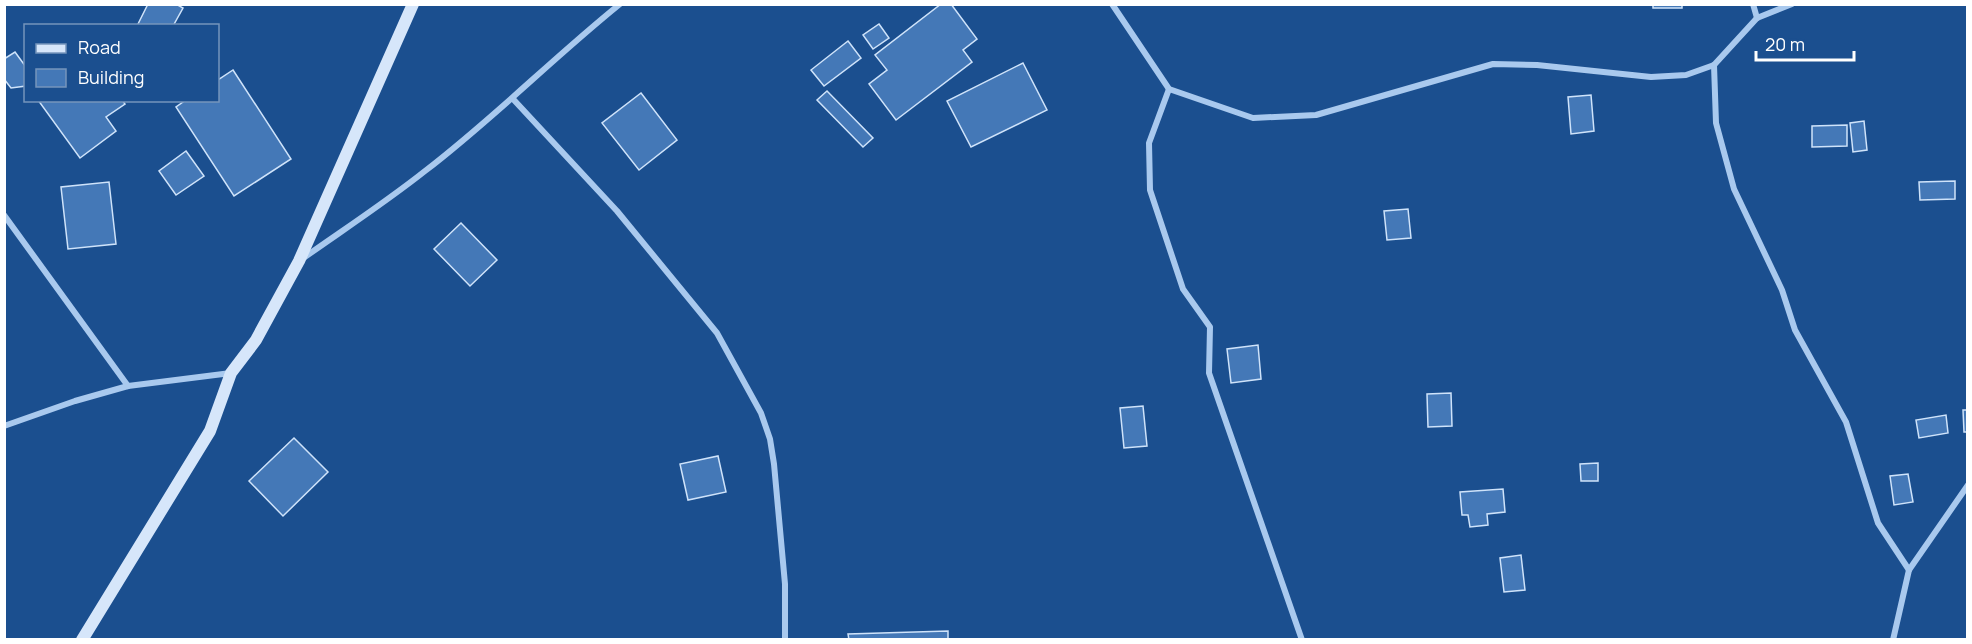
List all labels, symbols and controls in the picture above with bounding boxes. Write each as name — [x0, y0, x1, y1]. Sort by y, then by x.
legend — [24, 24, 219, 102]
scale bar — [1756, 24, 1854, 62]
text: 20 m — [1765, 32, 1805, 56]
text: Road — [78, 35, 121, 59]
text: Building — [78, 65, 144, 89]

